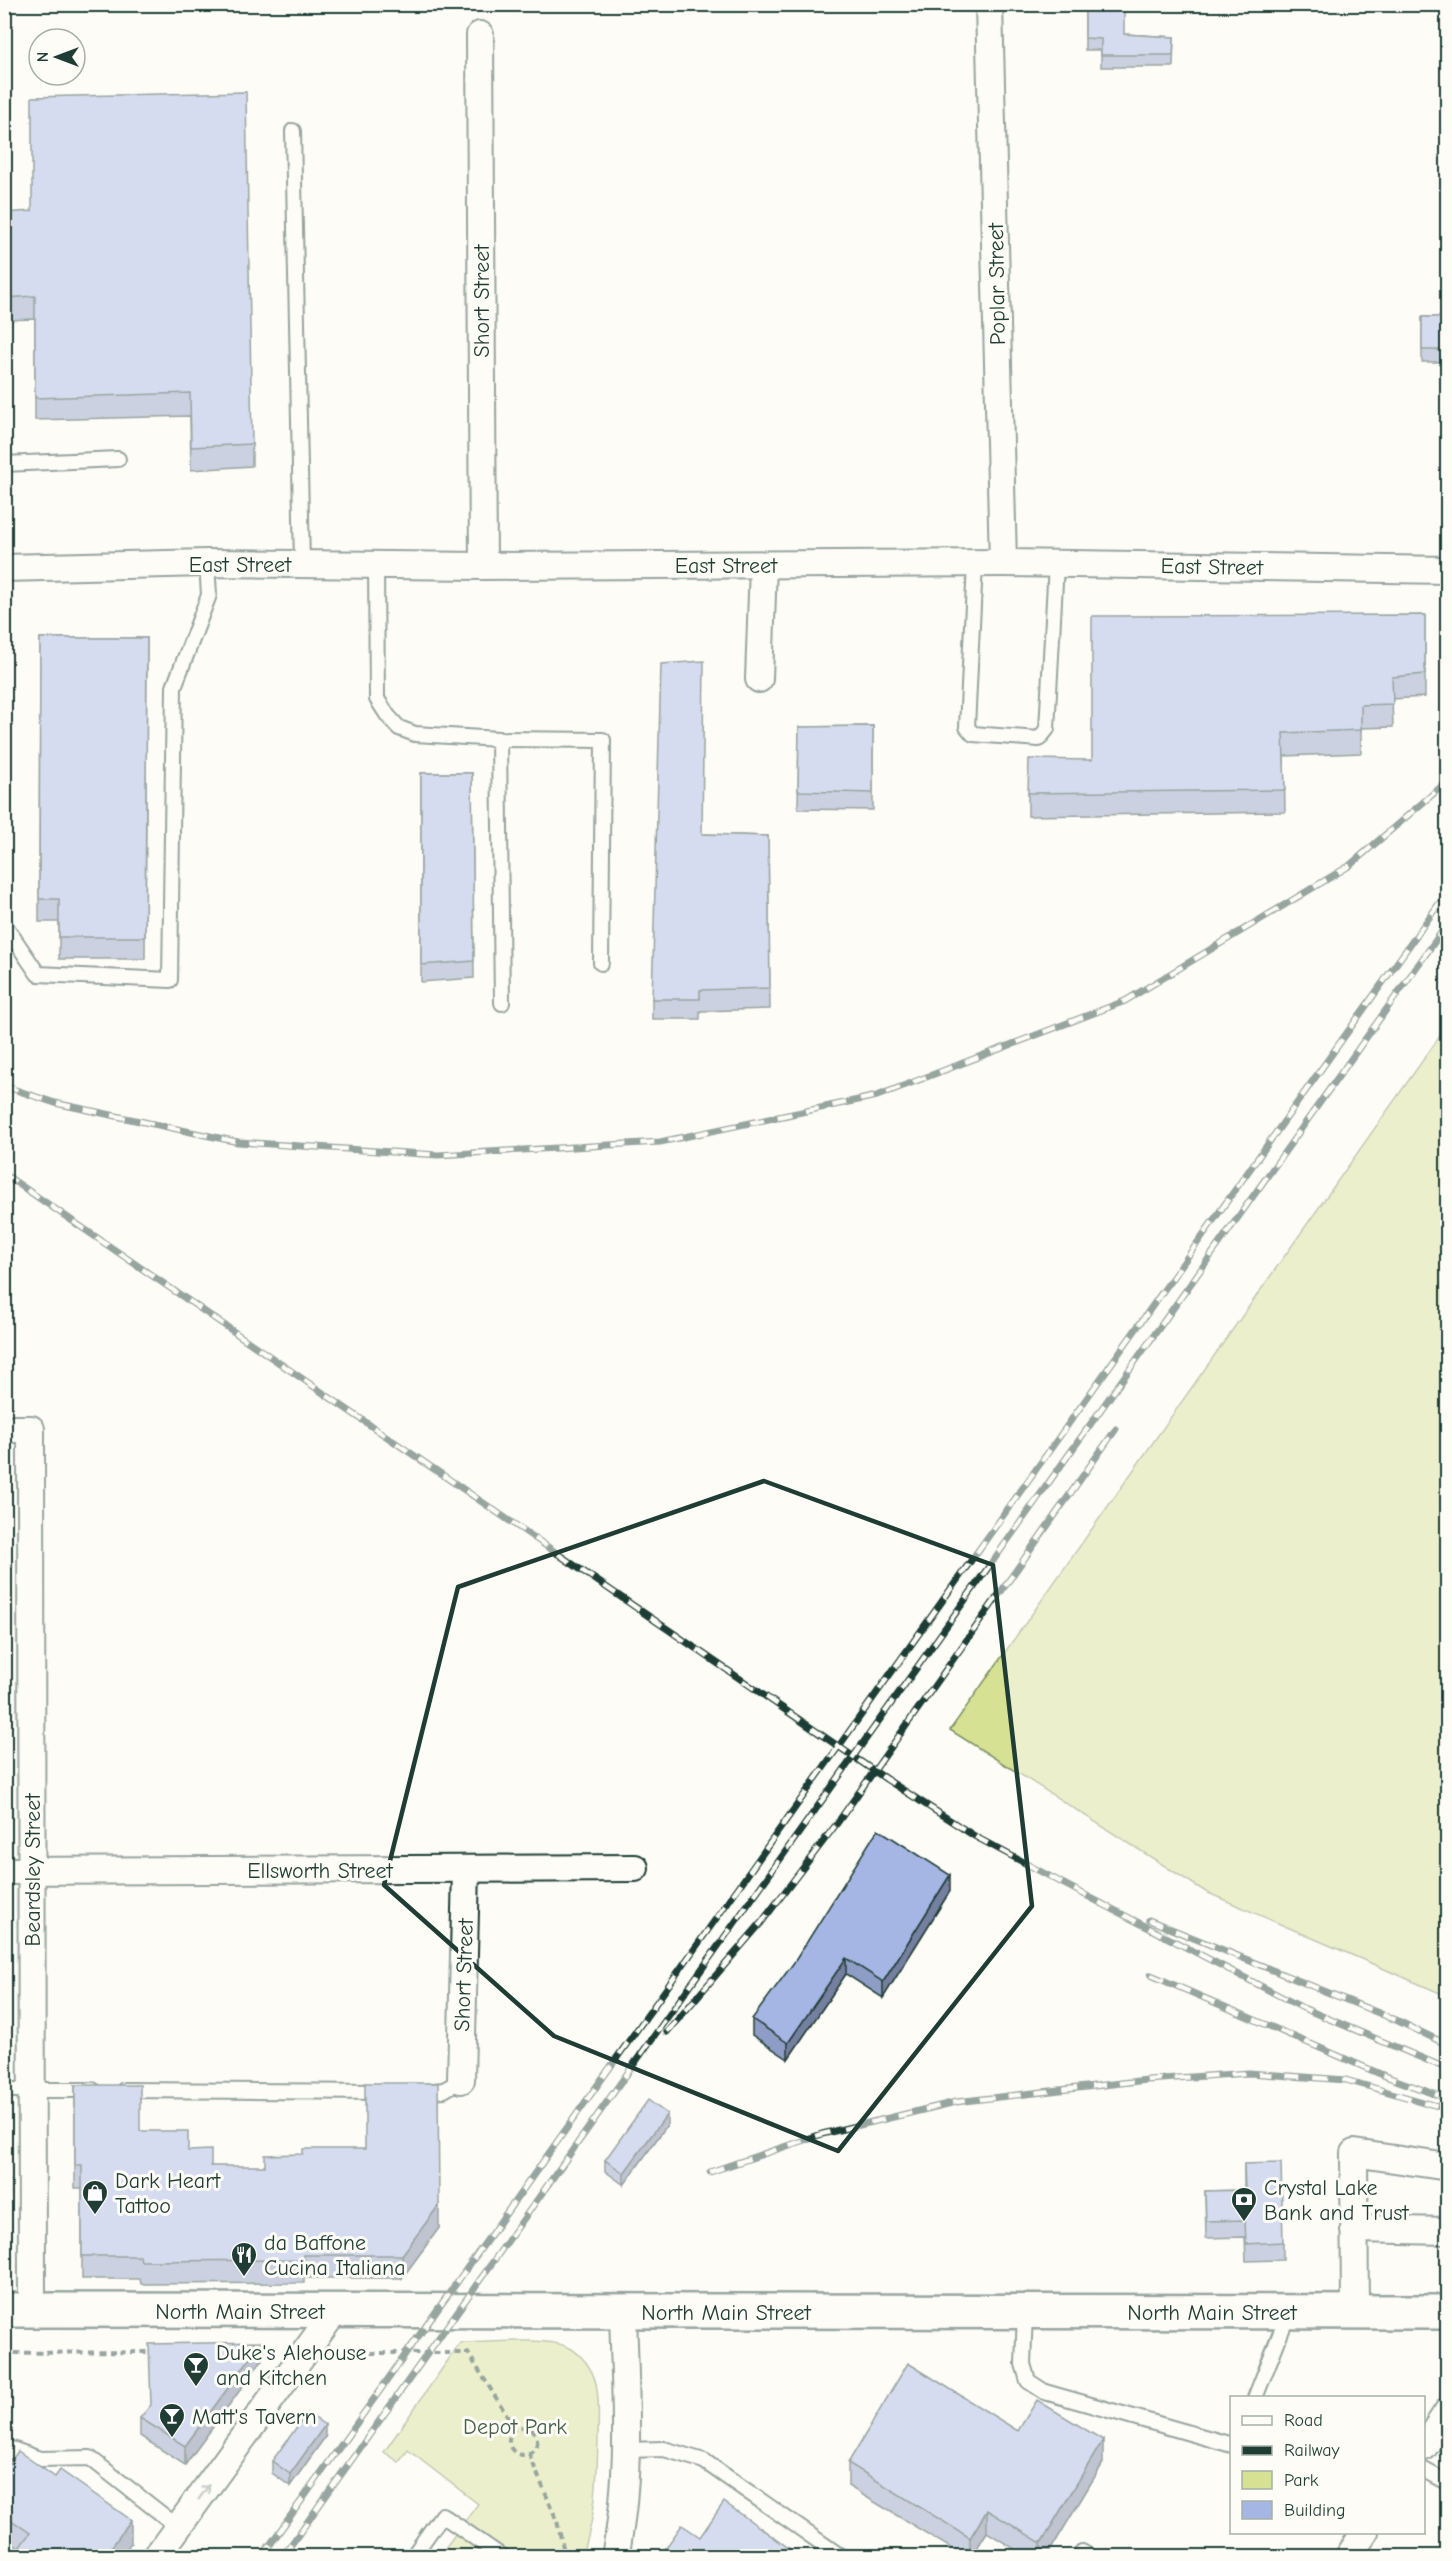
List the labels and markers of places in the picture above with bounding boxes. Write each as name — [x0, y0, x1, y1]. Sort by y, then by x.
place label: Dark Heart Tattoo — [115, 2168, 221, 2219]
place label: Crystal Lake Bank and Trust — [1264, 2175, 1409, 2226]
shop icon: Dark Heart Tattoo — [80, 2178, 110, 2216]
bank icon: Crystal Lake Bank and Trust — [1229, 2185, 1259, 2223]
place label: da Baffone Cucina Italiana — [264, 2230, 406, 2281]
restaurant icon: da Baffone Cucina Italiana — [229, 2240, 259, 2278]
place label: Duke's Alehouse and Kitchen — [216, 2340, 367, 2391]
bar icon: Duke's Alehouse and Kitchen — [181, 2350, 211, 2388]
bar icon: Matt's Tavern — [157, 2401, 187, 2439]
place label: Matt's Tavern — [192, 2404, 317, 2430]

